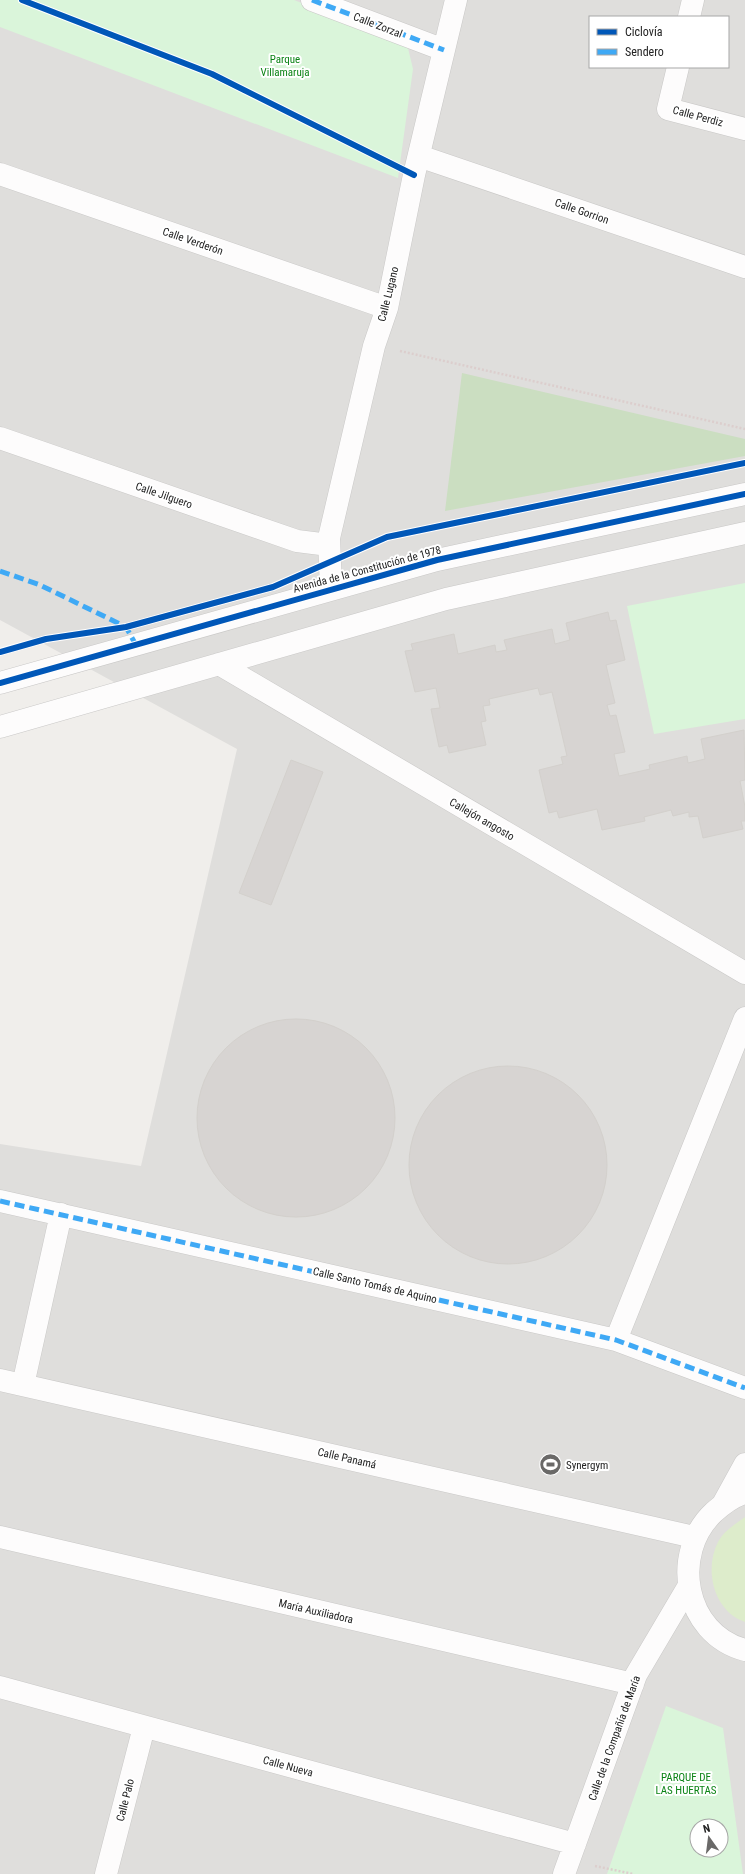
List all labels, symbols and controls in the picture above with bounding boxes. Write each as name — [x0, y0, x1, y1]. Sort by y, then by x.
street label: Calle Zorzal — [352, 10, 404, 41]
legend — [589, 16, 729, 68]
text: Ciclovía — [625, 25, 663, 39]
text: Sendero — [625, 45, 664, 59]
park label: Parque Villamaruja — [261, 53, 309, 79]
street label: Calle Perdiz — [671, 104, 725, 129]
street label: Calle Gorrion — [553, 196, 611, 227]
street label: Calle Verderón — [161, 225, 225, 258]
street label: Calle Lugano — [375, 265, 402, 323]
street label: Calle Jilguero — [134, 480, 194, 511]
street label: Avenida de la Constitución de 1978 — [292, 543, 443, 596]
street label: Callejón angosto — [447, 796, 517, 843]
street label: Calle Santo Tomás de Aquino — [312, 1265, 439, 1306]
street label: Calle Panamá — [316, 1445, 377, 1472]
sports icon: Synergym — [537, 1452, 563, 1478]
place label: Synergym — [566, 1459, 608, 1472]
street label: María Auxiliadora — [277, 1597, 354, 1626]
street label: Calle de la Compañía de María — [586, 1674, 643, 1802]
street label: Calle Nueva — [261, 1754, 314, 1779]
park label: PARQUE DE LAS HUERTAS — [655, 1771, 717, 1797]
street label: Calle Palo — [114, 1777, 137, 1823]
north arrow — [689, 1818, 729, 1858]
text: N — [702, 1822, 712, 1836]

